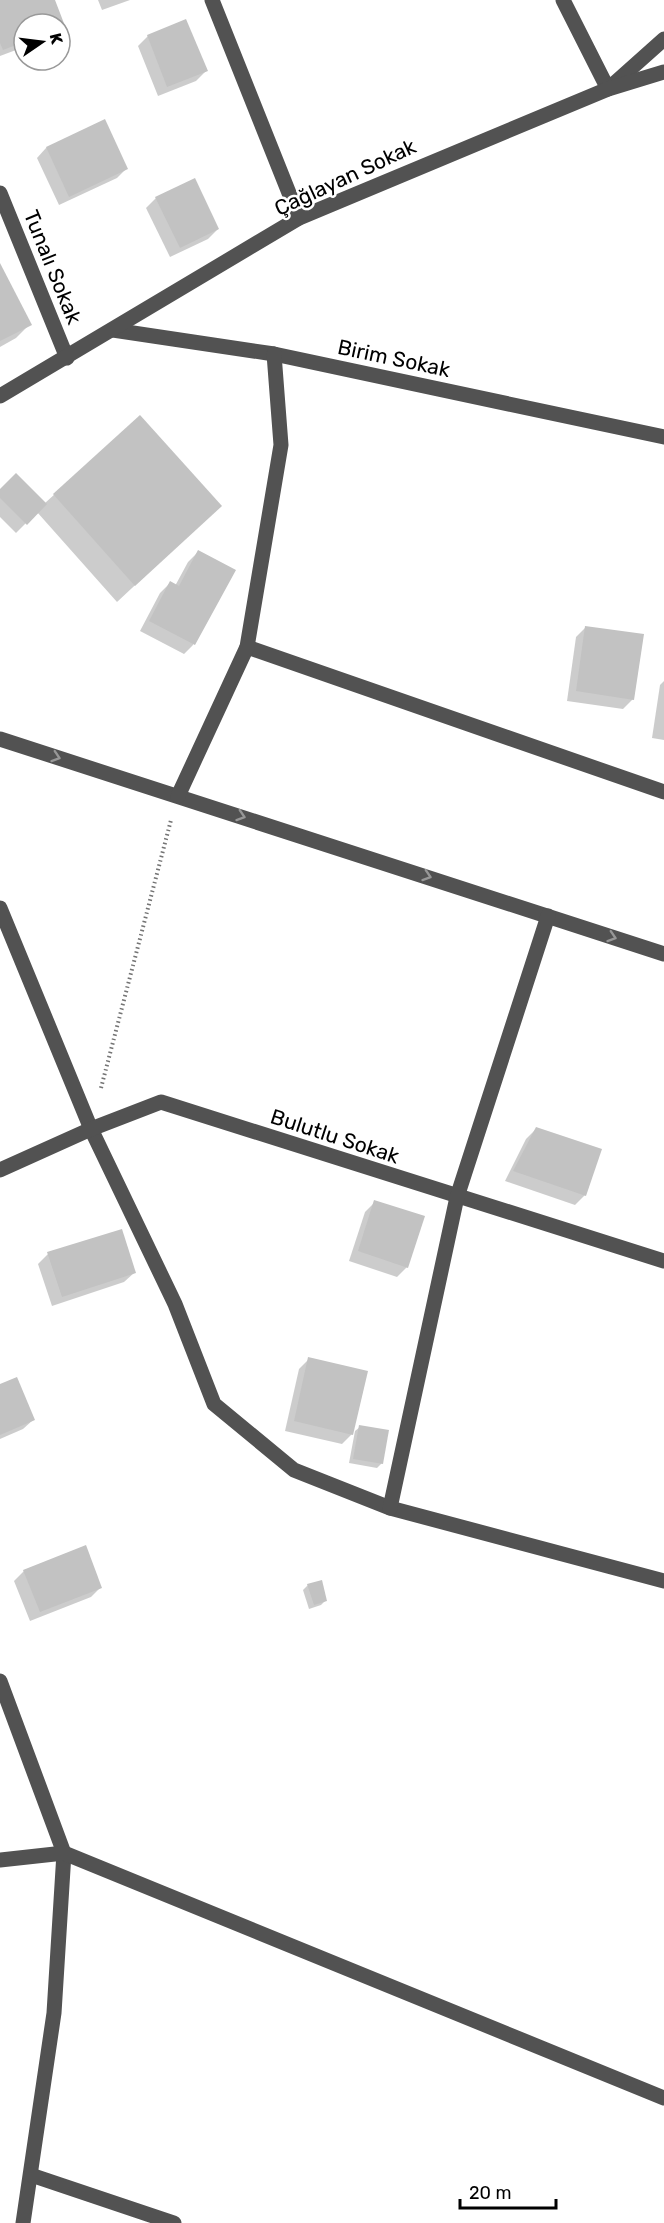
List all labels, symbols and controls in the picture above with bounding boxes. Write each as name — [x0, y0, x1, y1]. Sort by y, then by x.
north arrow — [12, 12, 72, 72]
text: K — [46, 31, 67, 46]
street label: Çağlayan Sokak — [270, 133, 420, 221]
street label: Tunalı Sokak — [19, 206, 87, 328]
street label: Birim Sokak — [336, 334, 453, 382]
one-way arrow — [50, 750, 61, 762]
one-way arrow — [235, 809, 246, 822]
one-way arrow — [421, 869, 432, 882]
one-way arrow — [606, 930, 617, 942]
street label: Bulutlu Sokak — [268, 1103, 403, 1169]
scale bar — [460, 2172, 556, 2210]
text: 20 m — [469, 2182, 511, 2204]

